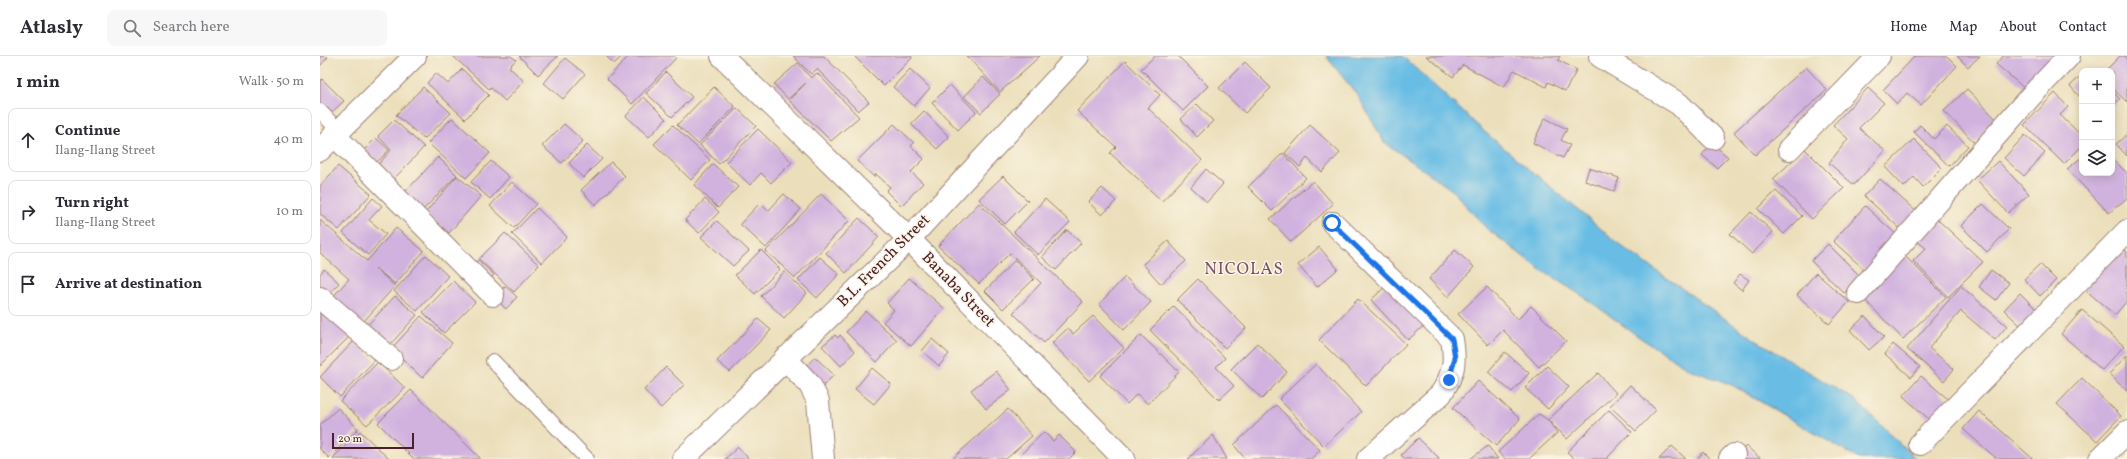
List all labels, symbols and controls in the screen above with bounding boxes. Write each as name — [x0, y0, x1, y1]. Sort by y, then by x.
search box — [107, 10, 387, 46]
text: Atlasly — [20, 15, 83, 41]
icon: search — [121, 17, 143, 39]
text: Search here — [153, 17, 230, 38]
text: Home — [1890, 18, 1927, 37]
text: Map — [1949, 18, 1977, 37]
text: About — [1999, 18, 2037, 37]
text: Contact — [2059, 18, 2107, 37]
map controls — [2079, 68, 2115, 176]
button: + — [2079, 68, 2115, 104]
text: 1 min — [16, 71, 60, 94]
text: Walk · 50 m — [239, 73, 304, 91]
button: − — [2079, 104, 2115, 140]
text: Continue — [55, 121, 120, 142]
icon: ahead — [17, 129, 39, 151]
text: 40 m — [274, 131, 303, 149]
button: layers — [2079, 140, 2115, 176]
text: Ilang-Ilang Street — [55, 142, 155, 160]
text: Turn right — [55, 193, 129, 214]
icon: right — [17, 201, 39, 223]
text: 10 m — [276, 203, 303, 221]
street label: B.L. French Street — [833, 209, 936, 312]
text: Ilang-Ilang Street — [55, 214, 155, 232]
route start — [1323, 214, 1341, 232]
street label: Banaba Street — [916, 247, 1000, 333]
district label: NICOLAS — [1204, 258, 1284, 281]
icon: arrive — [17, 273, 39, 295]
text: Arrive at destination — [55, 274, 202, 295]
route end — [1440, 371, 1458, 389]
scale bar — [332, 431, 414, 450]
text: 20 m — [338, 432, 362, 447]

